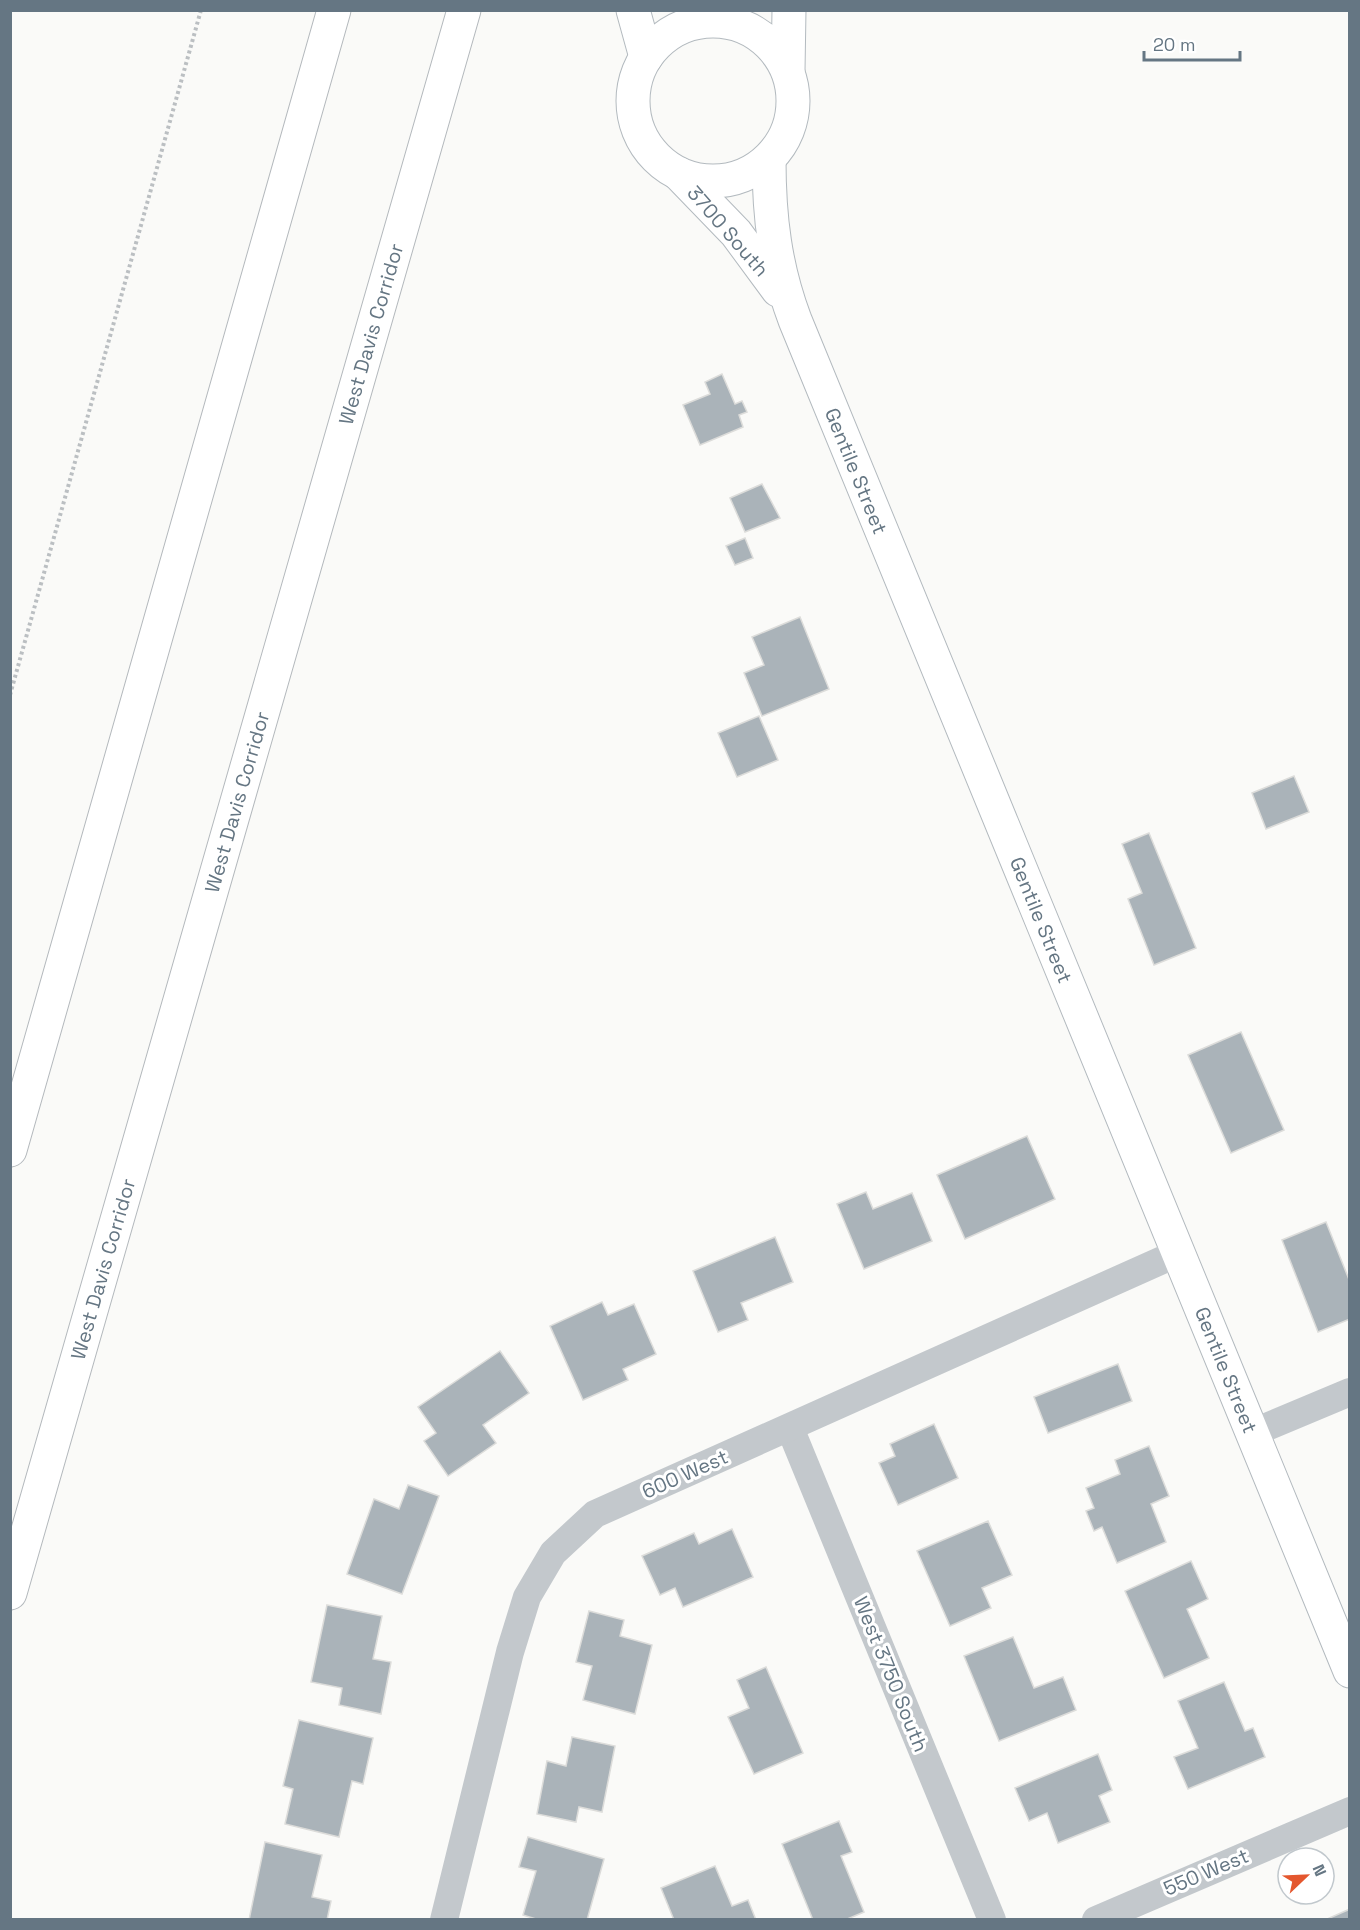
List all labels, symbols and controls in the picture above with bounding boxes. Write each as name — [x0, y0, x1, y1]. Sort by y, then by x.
scale bar — [1144, 24, 1240, 62]
text: 20 m — [1153, 33, 1196, 56]
street label: 3700 South — [681, 180, 775, 282]
street label: West Davis Corridor — [333, 240, 409, 428]
street label: Gentile Street — [819, 404, 893, 538]
street label: West Davis Corridor — [199, 708, 275, 896]
street label: Gentile Street — [1004, 853, 1078, 987]
street label: West Davis Corridor — [65, 1175, 141, 1363]
street label: Gentile Street — [1189, 1303, 1263, 1437]
street label: 600 West — [638, 1444, 732, 1504]
street label: West 3750 South — [848, 1592, 934, 1756]
street label: 550 West — [1159, 1842, 1253, 1902]
north arrow — [1276, 1846, 1336, 1906]
text: N — [1308, 1861, 1331, 1879]

